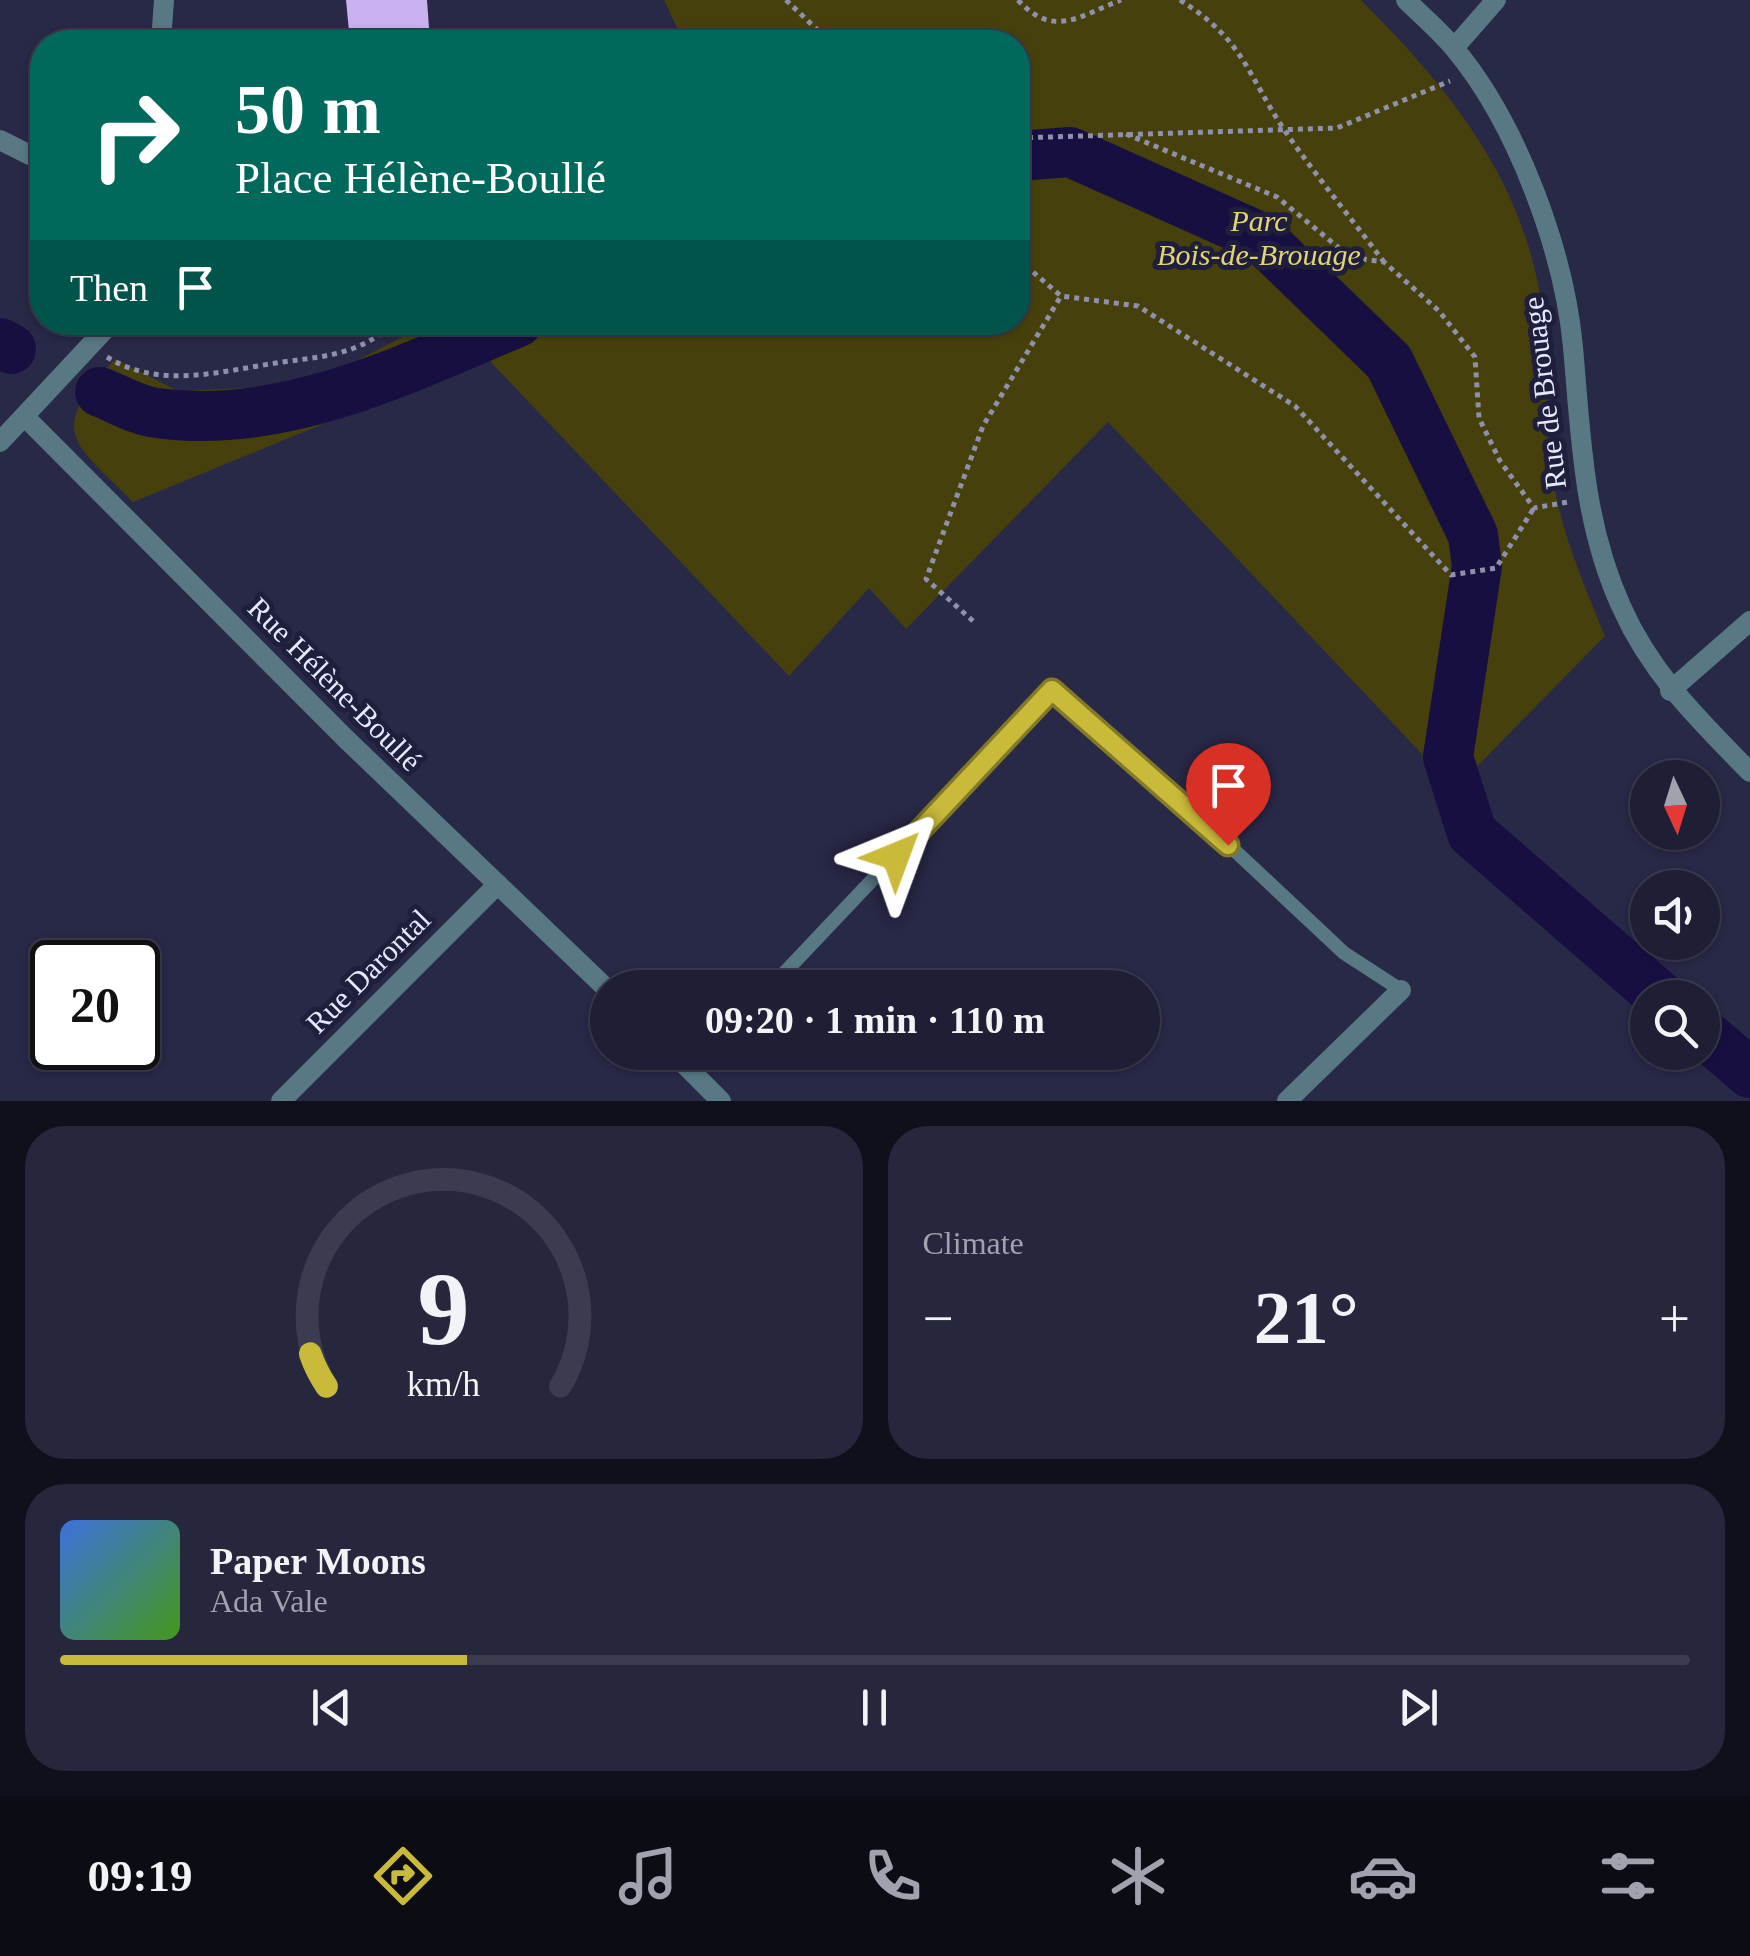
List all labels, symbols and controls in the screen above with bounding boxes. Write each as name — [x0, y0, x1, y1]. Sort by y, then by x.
icon: right — [70, 70, 200, 200]
text: 50 m — [235, 71, 381, 148]
text: Place Hélène-Boullé — [235, 153, 606, 203]
park label: Parc Bois-de-Brouage — [1157, 204, 1361, 271]
icon: arrive — [168, 260, 223, 315]
text: Then — [70, 267, 148, 309]
street label: Rue de Brouage — [1516, 295, 1572, 491]
street label: Rue Hélène-Boullé — [242, 591, 428, 777]
pin — [1186, 743, 1271, 846]
icon: arrive — [1201, 758, 1256, 813]
north arrow — [1630, 760, 1720, 850]
map controls — [1630, 760, 1720, 1070]
position arrow — [844, 804, 948, 908]
button: sound — [1630, 870, 1720, 960]
street label: Rue Darontal — [299, 902, 437, 1040]
speed limit sign: 20 — [30, 940, 160, 1070]
button: search — [1630, 980, 1720, 1070]
text: 09:20 · 1 min · 110 m — [705, 999, 1045, 1041]
text: Climate — [923, 1225, 1024, 1261]
text: 9 — [418, 1251, 470, 1366]
text: 21° — [1254, 1276, 1359, 1359]
text: − — [923, 1288, 954, 1349]
text: + — [1659, 1288, 1690, 1349]
text: km/h — [407, 1364, 481, 1404]
text: Paper Moons — [210, 1540, 426, 1582]
text: Ada Vale — [210, 1583, 328, 1619]
icon: previous — [304, 1680, 359, 1735]
icon: pause — [847, 1680, 902, 1735]
icon: next — [1391, 1680, 1446, 1735]
icon: directions — [368, 1841, 438, 1911]
icon: music — [613, 1841, 683, 1911]
icon: phone — [858, 1841, 928, 1911]
icon: climate — [1103, 1841, 1173, 1911]
icon: car — [1348, 1841, 1418, 1911]
icon: filters — [1593, 1841, 1663, 1911]
text: 09:19 — [88, 1851, 193, 1901]

